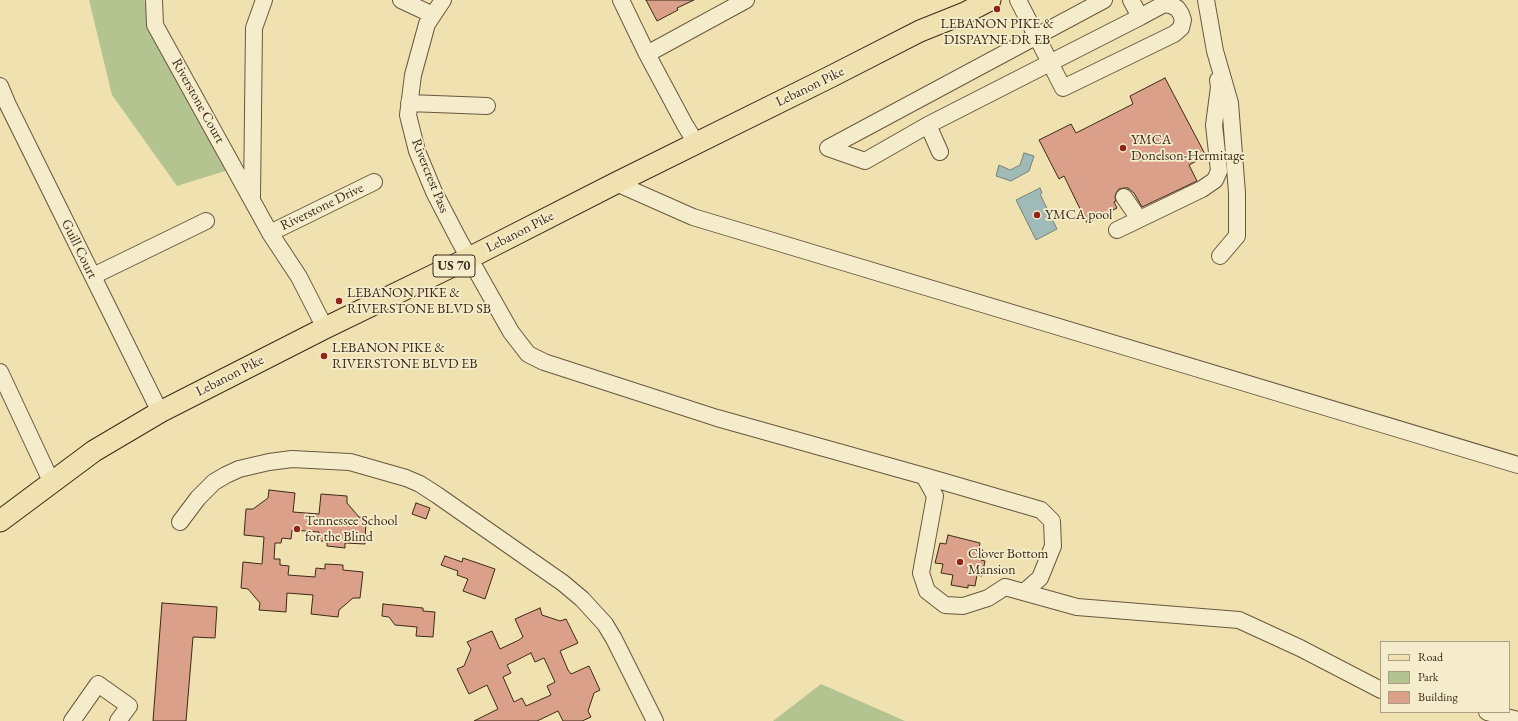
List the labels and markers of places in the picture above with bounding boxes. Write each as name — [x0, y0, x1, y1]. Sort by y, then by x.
marker: LEBANON PIKE & DISPAYNE DR EB — [992, 4, 1002, 14]
place label: LEBANON PIKE & DISPAYNE DR EB — [941, 16, 1053, 48]
place label: YMCA Donelson-Hermitage — [1131, 132, 1245, 164]
marker: YMCA Donelson-Hermitage — [1118, 143, 1128, 153]
place label: YMCA pool — [1045, 207, 1112, 223]
marker: YMCA pool — [1032, 210, 1042, 220]
place label: LEBANON PIKE & RIVERSTONE BLVD SB — [347, 285, 491, 318]
marker: LEBANON PIKE & RIVERSTONE BLVD SB — [334, 296, 344, 306]
place label: LEBANON PIKE & RIVERSTONE BLVD EB — [332, 340, 477, 372]
marker: LEBANON PIKE & RIVERSTONE BLVD EB — [319, 351, 329, 361]
place label: Tennessee School for the Blind — [305, 513, 398, 546]
marker: Tennessee School for the Blind — [292, 524, 302, 534]
place label: Clover Bottom Mansion — [968, 546, 1048, 578]
marker: Clover Bottom Mansion — [955, 557, 965, 567]

